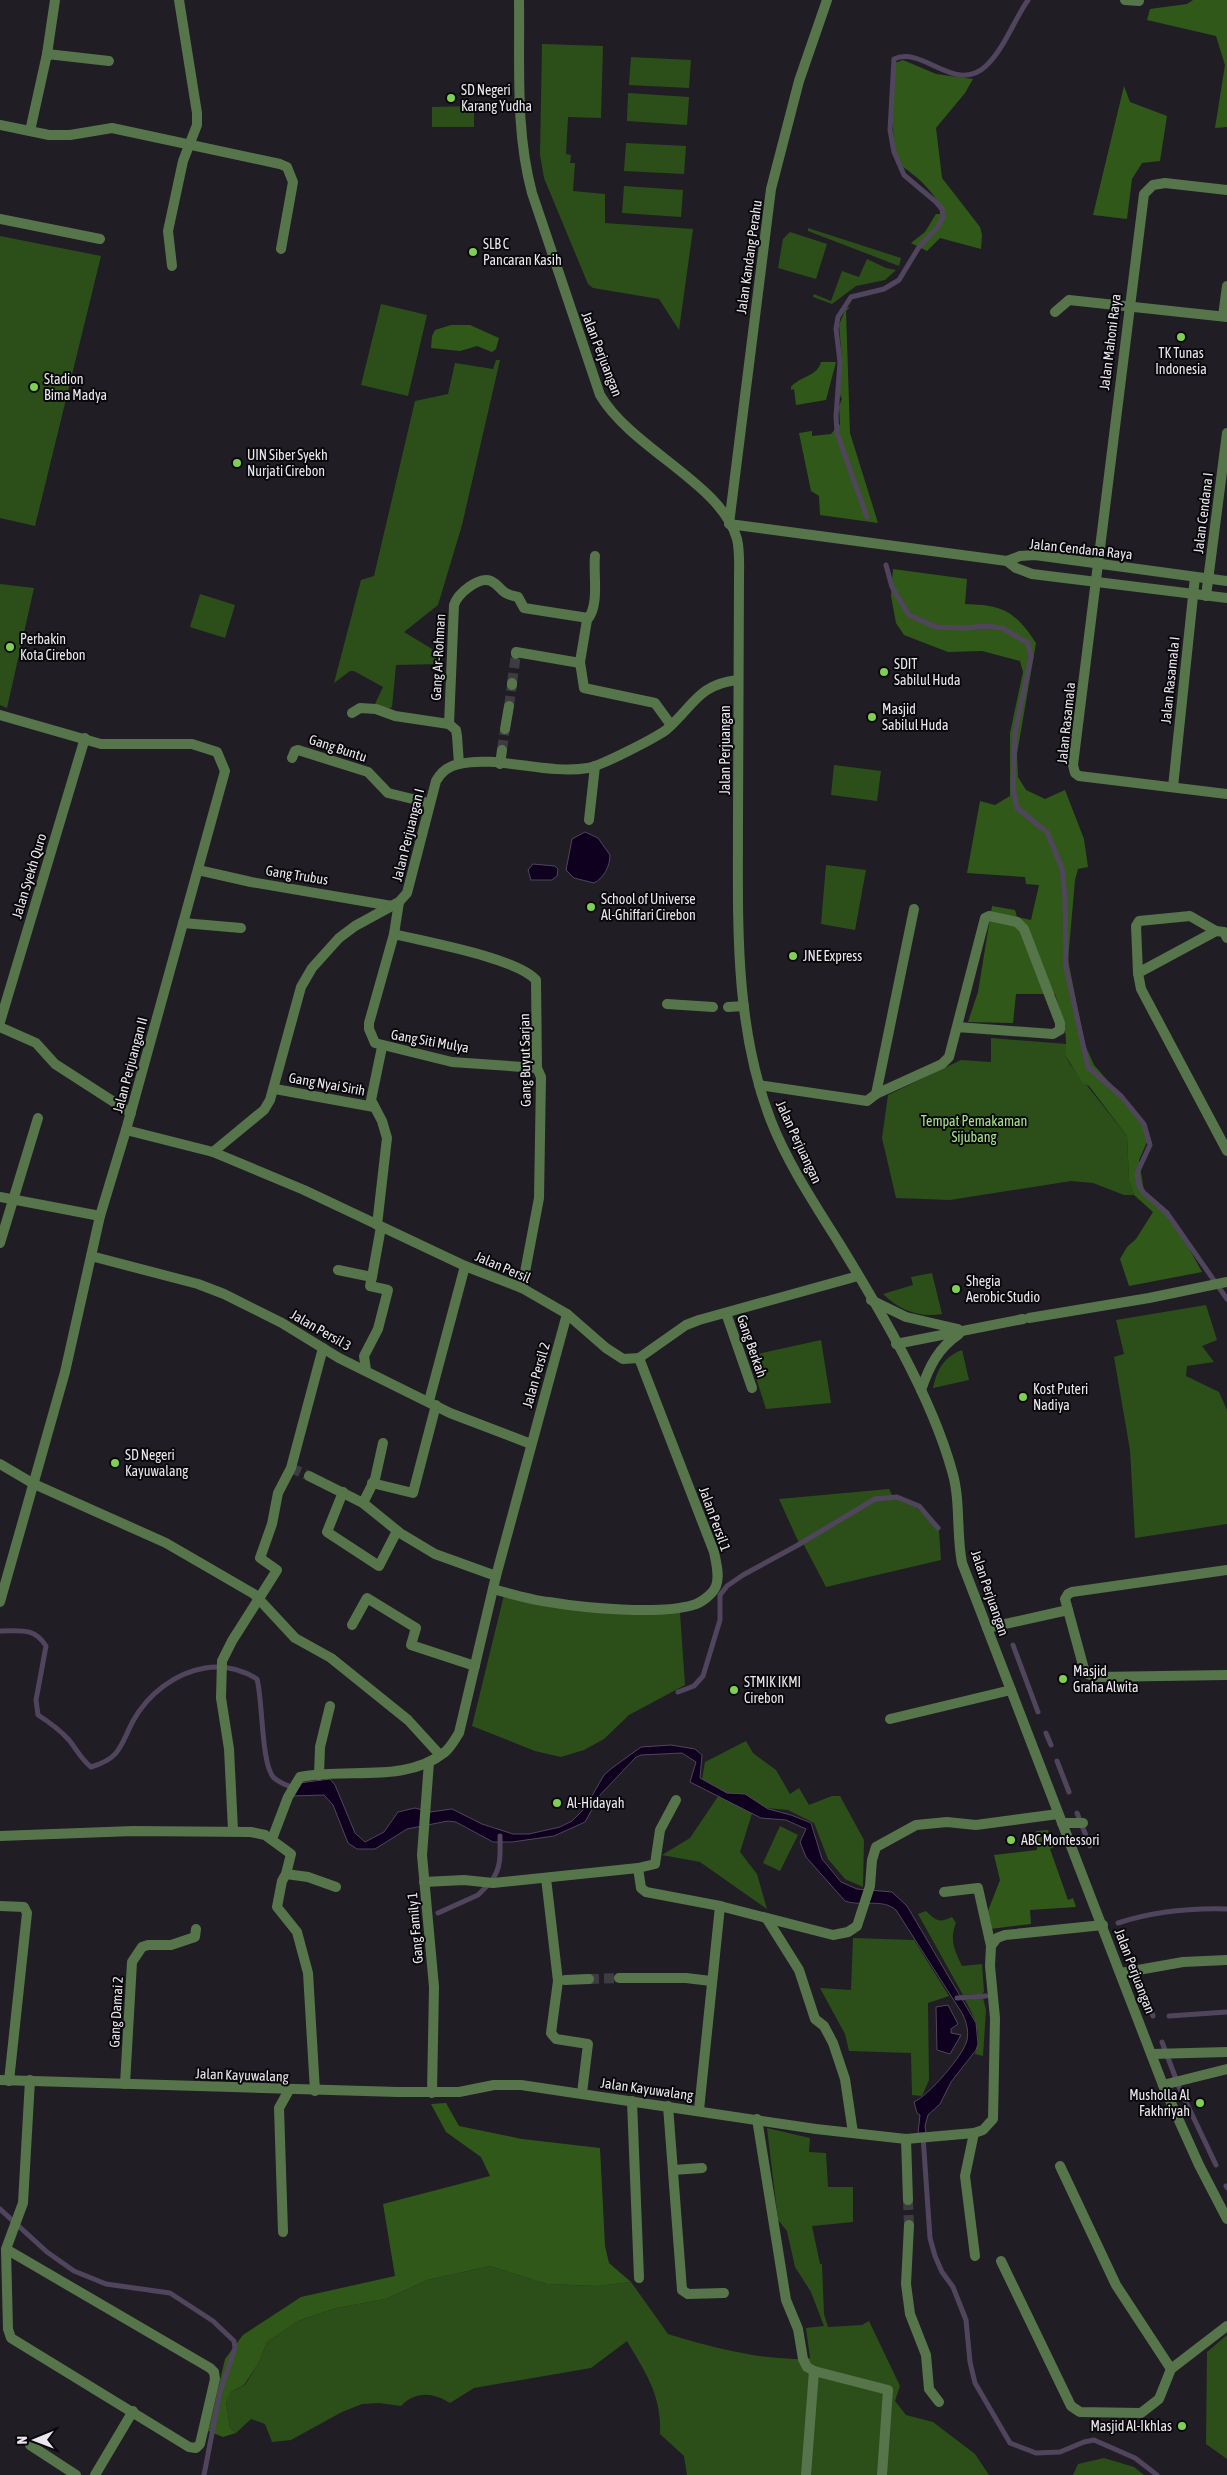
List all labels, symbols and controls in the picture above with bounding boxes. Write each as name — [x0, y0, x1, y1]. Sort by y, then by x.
place label: SD Negeri Karang Yudha — [461, 82, 532, 114]
marker: SD Negeri Karang Yudha — [445, 92, 457, 104]
street label: Jalan Kandang Perahu — [733, 199, 765, 315]
place label: SLB C Pancaran Kasih — [483, 236, 562, 268]
marker: SLB C Pancaran Kasih — [467, 246, 479, 258]
street label: Jalan Mahoni Raya — [1096, 293, 1124, 391]
street label: Jalan Perjuangan — [579, 309, 625, 399]
marker: TK Tunas Indonesia — [1175, 331, 1187, 343]
place label: TK Tunas Indonesia — [1155, 345, 1207, 377]
place label: Stadion Bima Madya — [44, 371, 107, 403]
marker: Stadion Bima Madya — [28, 381, 40, 393]
place label: UIN Siber Syekh Nurjati Cirebon — [247, 447, 328, 479]
marker: UIN Siber Syekh Nurjati Cirebon — [231, 457, 243, 469]
street label: Jalan Cendana I — [1190, 472, 1216, 554]
street label: Jalan Cendana Raya — [1029, 536, 1133, 562]
street label: Gang Ar-Rohman — [428, 613, 448, 701]
place label: Perbakin Kota Cirebon — [20, 631, 86, 663]
street label: Jalan Rasamala I — [1157, 636, 1183, 724]
marker: Perbakin Kota Cirebon — [4, 641, 16, 653]
place label: SDIT Sabilul Huda — [894, 656, 960, 688]
marker: SDIT Sabilul Huda — [878, 666, 890, 678]
street label: Jalan Rasamala — [1054, 682, 1078, 764]
place label: Masjid Sabilul Huda — [882, 701, 948, 733]
street label: Jalan Perjuangan — [717, 705, 733, 795]
marker: Masjid Sabilul Huda — [866, 711, 878, 723]
street label: Gang Buntu — [307, 731, 369, 765]
street label: Jalan Perjuangan I — [389, 787, 427, 883]
street label: Jalan Syekh Quro — [8, 832, 50, 920]
street label: Gang Trubus — [265, 862, 330, 888]
place label: School of Universe Al-Ghiffari Cirebon — [601, 891, 696, 923]
marker: School of Universe Al-Ghiffari Cirebon — [585, 901, 597, 913]
place label: JNE Express — [803, 948, 862, 964]
marker: JNE Express — [787, 950, 799, 962]
street label: Gang Buyut Sarjan — [516, 1013, 534, 1107]
street label: Jalan Perjuangan II — [110, 1015, 150, 1115]
street label: Gang Siti Mulya — [390, 1026, 470, 1056]
street label: Gang Nyai Sirih — [287, 1069, 367, 1099]
street label: Jalan Perjuangan — [773, 1098, 825, 1186]
park label: Tempat Pemakaman Sijubang — [921, 1113, 1027, 1145]
street label: Jalan Persil — [473, 1248, 534, 1286]
place label: Shegia Aerobic Studio — [966, 1273, 1040, 1305]
marker: Shegia Aerobic Studio — [950, 1283, 962, 1295]
street label: Jalan Persil 3 — [288, 1306, 354, 1354]
street label: Gang Berkah — [734, 1313, 770, 1379]
street label: Jalan Persil 2 — [519, 1340, 553, 1410]
place label: Kost Puteri Nadiya — [1033, 1381, 1088, 1413]
marker: Kost Puteri Nadiya — [1017, 1391, 1029, 1403]
place label: SD Negeri Kayuwalang — [125, 1447, 188, 1479]
marker: SD Negeri Kayuwalang — [109, 1457, 121, 1469]
street label: Jalan Persil 1 — [696, 1485, 734, 1553]
street label: Jalan Perjuangan — [968, 1548, 1012, 1638]
place label: Masjid Graha Alwita — [1073, 1663, 1139, 1695]
marker: Masjid Graha Alwita — [1057, 1673, 1069, 1685]
place label: STMIK IKMI Cirebon — [744, 1674, 801, 1706]
marker: STMIK IKMI Cirebon — [728, 1684, 740, 1696]
place label: Al-Hidayah — [567, 1795, 625, 1811]
marker: Al-Hidayah — [551, 1797, 563, 1809]
place label: ABC Montessori — [1021, 1832, 1100, 1848]
marker: ABC Montessori — [1005, 1834, 1017, 1846]
street label: Gang Family 1 — [404, 1892, 426, 1964]
street label: Jalan Perjuangan — [1112, 1926, 1158, 2016]
street label: Gang Damai 2 — [106, 1976, 126, 2048]
street label: Jalan Kayuwalang — [195, 2065, 289, 2085]
street label: Jalan Kayuwalang — [600, 2075, 694, 2103]
place label: Musholla Al Fakhriyah — [1129, 2087, 1190, 2119]
marker: Musholla Al Fakhriyah — [1194, 2097, 1206, 2109]
north arrow — [10, 2415, 60, 2465]
place label: Masjid Al-Ikhlas — [1090, 2418, 1172, 2434]
marker: Masjid Al-Ikhlas — [1176, 2420, 1188, 2432]
text: N — [14, 2436, 30, 2444]

